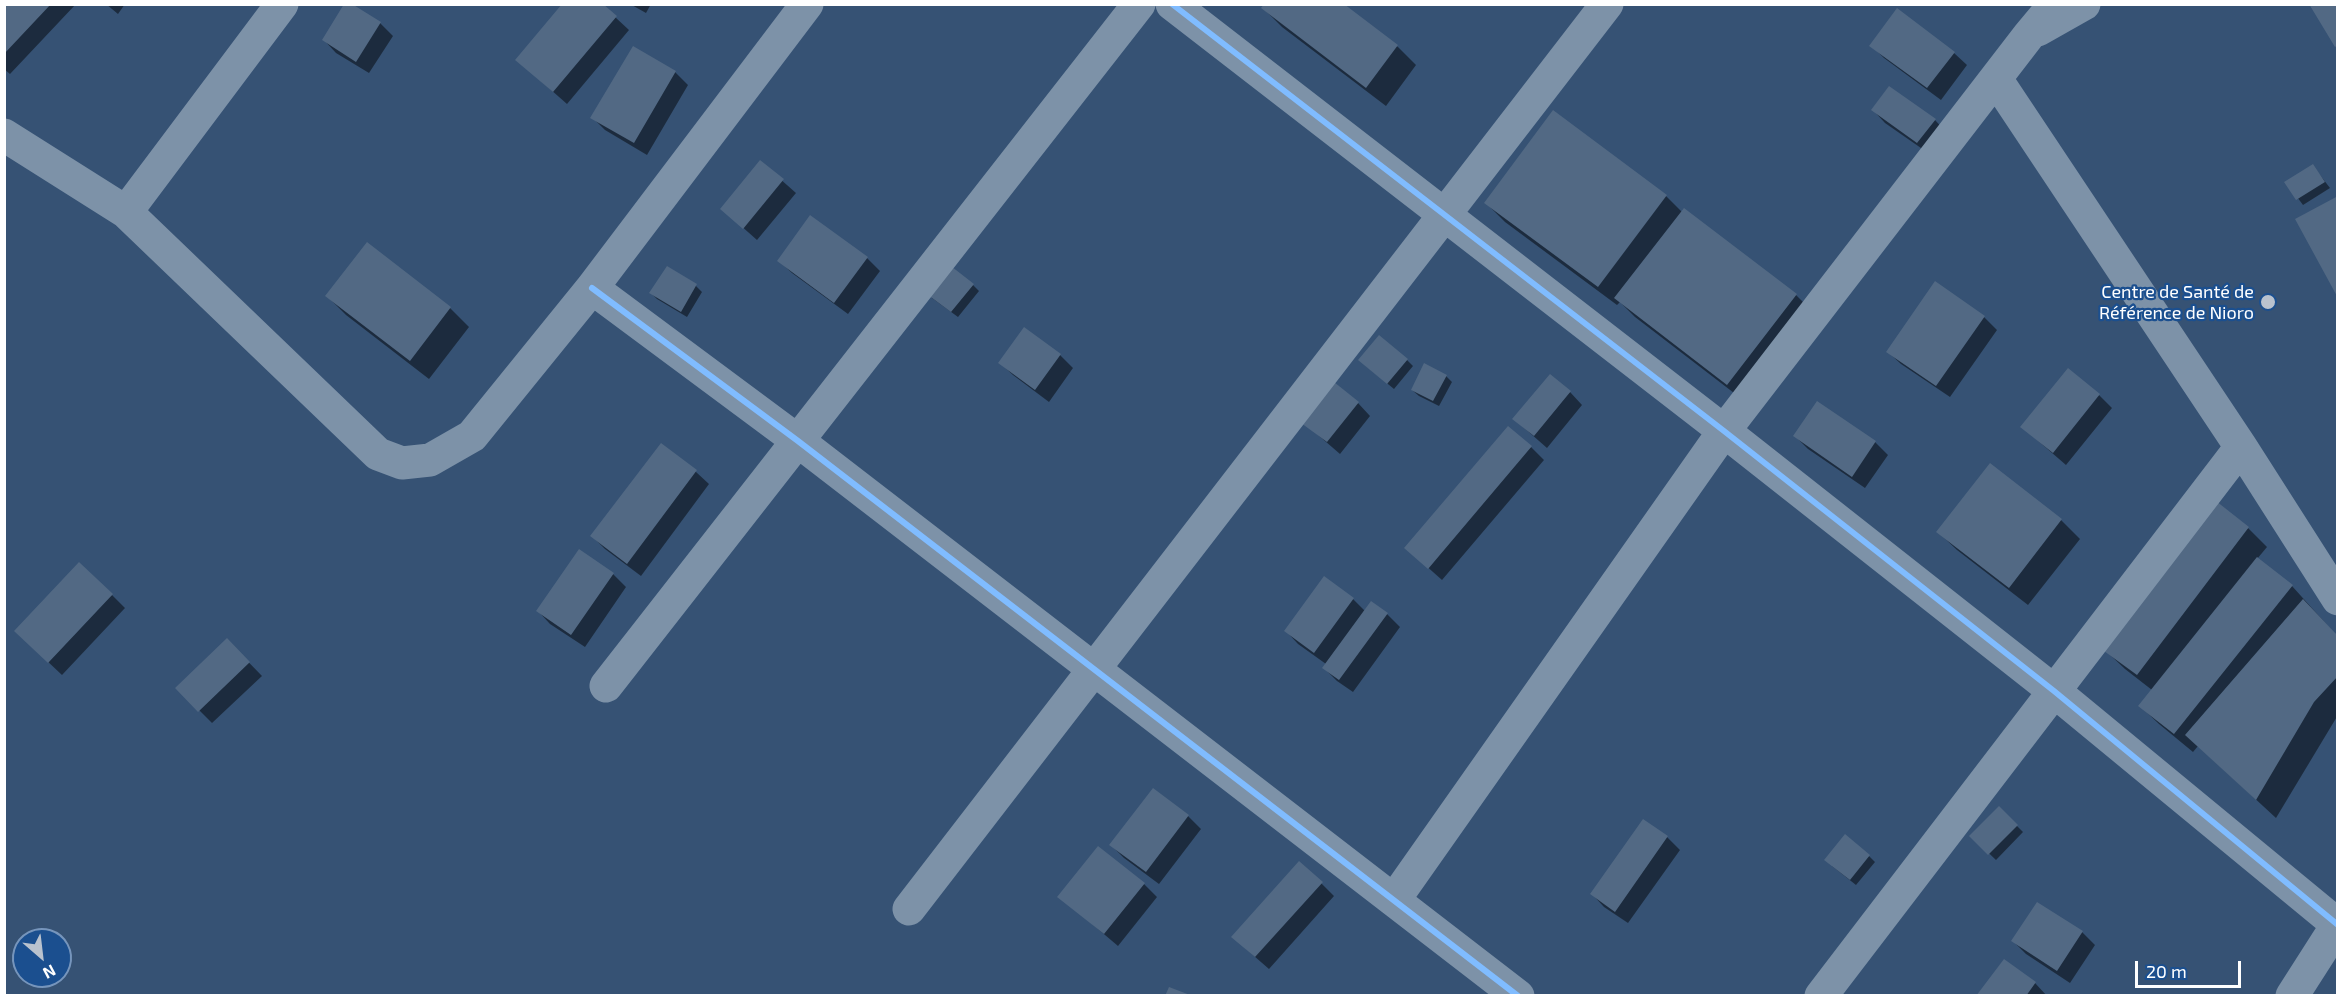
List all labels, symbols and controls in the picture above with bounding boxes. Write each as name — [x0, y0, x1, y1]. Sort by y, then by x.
place label: Centre de Santé de Référence de Nioro — [2099, 281, 2254, 324]
marker: Centre de Santé de Référence de Nioro — [2259, 293, 2277, 311]
north arrow — [12, 928, 72, 988]
scale bar — [2138, 949, 2244, 987]
text: 20 m — [2146, 960, 2187, 982]
text: N — [40, 961, 59, 984]

